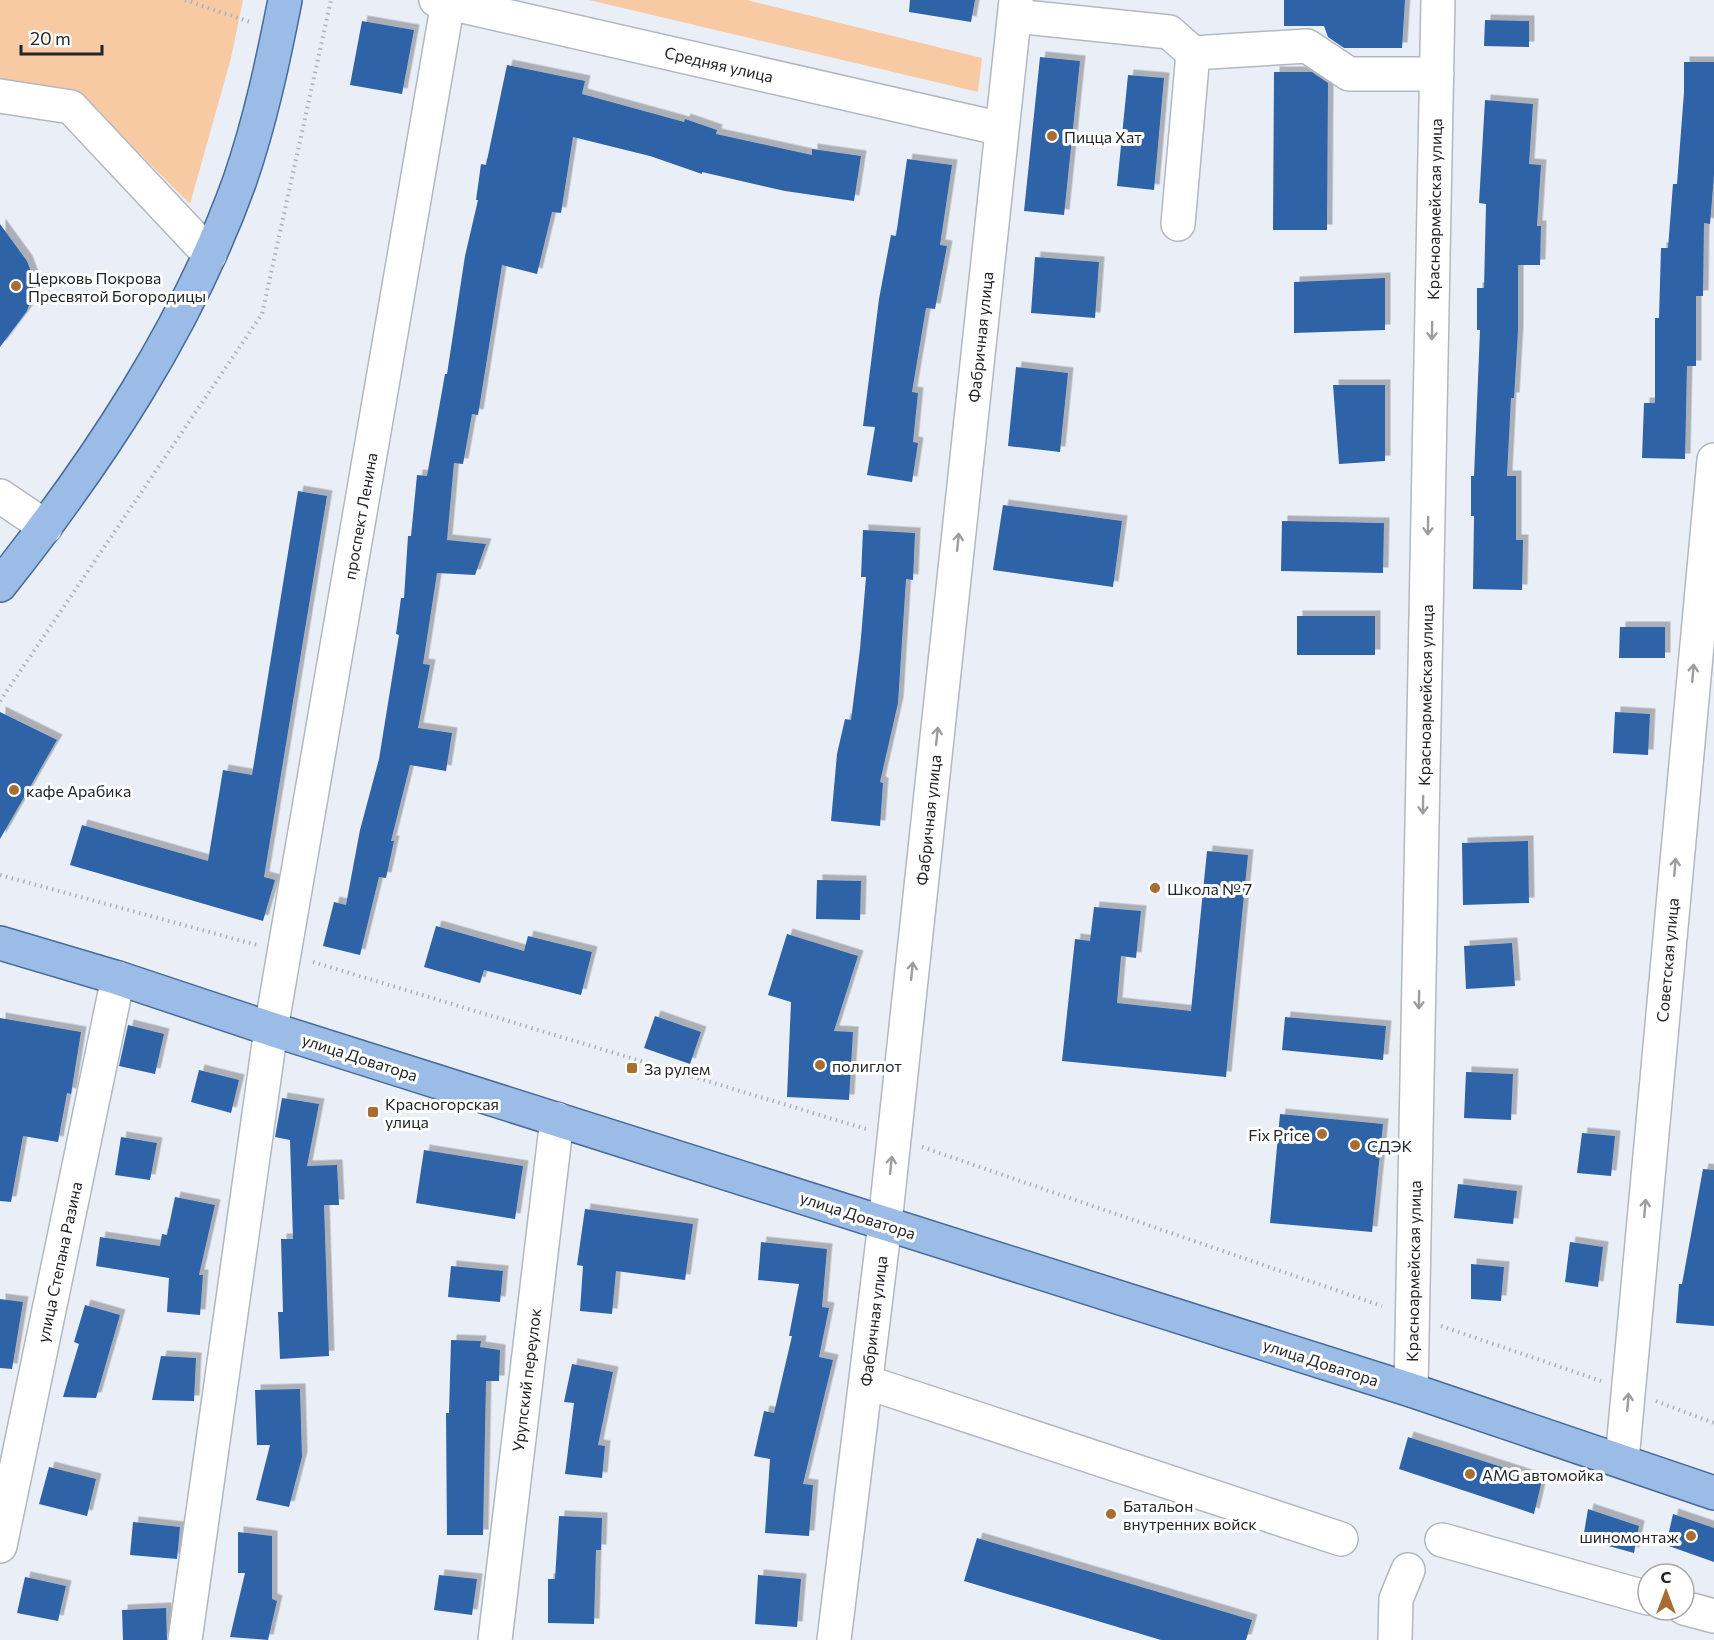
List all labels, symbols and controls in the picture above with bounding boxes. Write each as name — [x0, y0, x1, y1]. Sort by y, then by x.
scale bar — [21, 18, 102, 56]
text: 20 m — [30, 27, 71, 49]
street label: Средняя улица — [663, 42, 775, 86]
street label: Красноармейская улица — [1423, 118, 1445, 300]
place label: Пицца Хат — [1064, 127, 1142, 146]
marker: Пицца Хат — [1045, 129, 1059, 143]
place label: Церковь Покрова Пресвятой Богородицы — [28, 268, 206, 305]
street label: Фабричная улица — [964, 271, 996, 403]
marker: Церковь Покрова Пресвятой Богородицы — [9, 279, 23, 293]
one-way arrow — [1426, 321, 1438, 341]
street label: проспект Ленина — [339, 451, 381, 581]
one-way arrow — [1422, 516, 1434, 536]
one-way arrow — [953, 532, 964, 552]
street label: Красноармейская улица — [1414, 604, 1436, 786]
one-way arrow — [1688, 664, 1699, 684]
one-way arrow — [932, 726, 943, 746]
street label: Фабричная улица — [912, 754, 944, 886]
place label: кафе Арабика — [26, 781, 131, 800]
marker: кафе Арабика — [7, 783, 21, 797]
one-way arrow — [1417, 795, 1428, 815]
one-way arrow — [1670, 858, 1681, 878]
place label: Школа № 7 — [1167, 879, 1252, 898]
marker: Школа № 7 — [1148, 881, 1162, 895]
street label: Советская улица — [1652, 897, 1682, 1023]
one-way arrow — [907, 962, 918, 982]
one-way arrow — [1413, 990, 1425, 1010]
street label: улица Доватора — [300, 1029, 420, 1085]
place label: полиглот — [832, 1056, 902, 1075]
marker: полиглот — [813, 1058, 827, 1072]
place label: За рулем — [644, 1059, 711, 1078]
marker: За рулем — [625, 1061, 639, 1075]
place label: Красногорская улица — [385, 1094, 499, 1131]
marker: Красногорская улица — [366, 1105, 380, 1119]
place label: Fix Price — [1248, 1125, 1310, 1144]
marker: Fix Price — [1315, 1127, 1329, 1141]
place label: СДЭК — [1367, 1136, 1412, 1155]
marker: СДЭК — [1348, 1138, 1362, 1152]
one-way arrow — [886, 1156, 897, 1176]
street label: улица Степана Разина — [33, 1180, 85, 1344]
street label: Красноармейская улица — [1402, 1180, 1424, 1362]
street label: улица Доватора — [798, 1187, 918, 1243]
one-way arrow — [1640, 1199, 1651, 1218]
street label: Фабричная улица — [856, 1255, 890, 1387]
street label: Урупский переулок — [508, 1307, 544, 1453]
street label: улица Доватора — [1261, 1334, 1381, 1390]
one-way arrow — [1623, 1393, 1634, 1413]
place label: AMG автомойка — [1482, 1465, 1604, 1484]
marker: AMG автомойка — [1463, 1467, 1477, 1481]
place label: Батальон внутренних войск — [1123, 1496, 1257, 1533]
marker: Батальон внутренних войск — [1104, 1507, 1118, 1521]
place label: шиномонтаж — [1579, 1527, 1679, 1546]
marker: шиномонтаж — [1684, 1529, 1698, 1543]
north arrow — [1636, 1562, 1696, 1622]
text: С — [1661, 1567, 1672, 1586]

